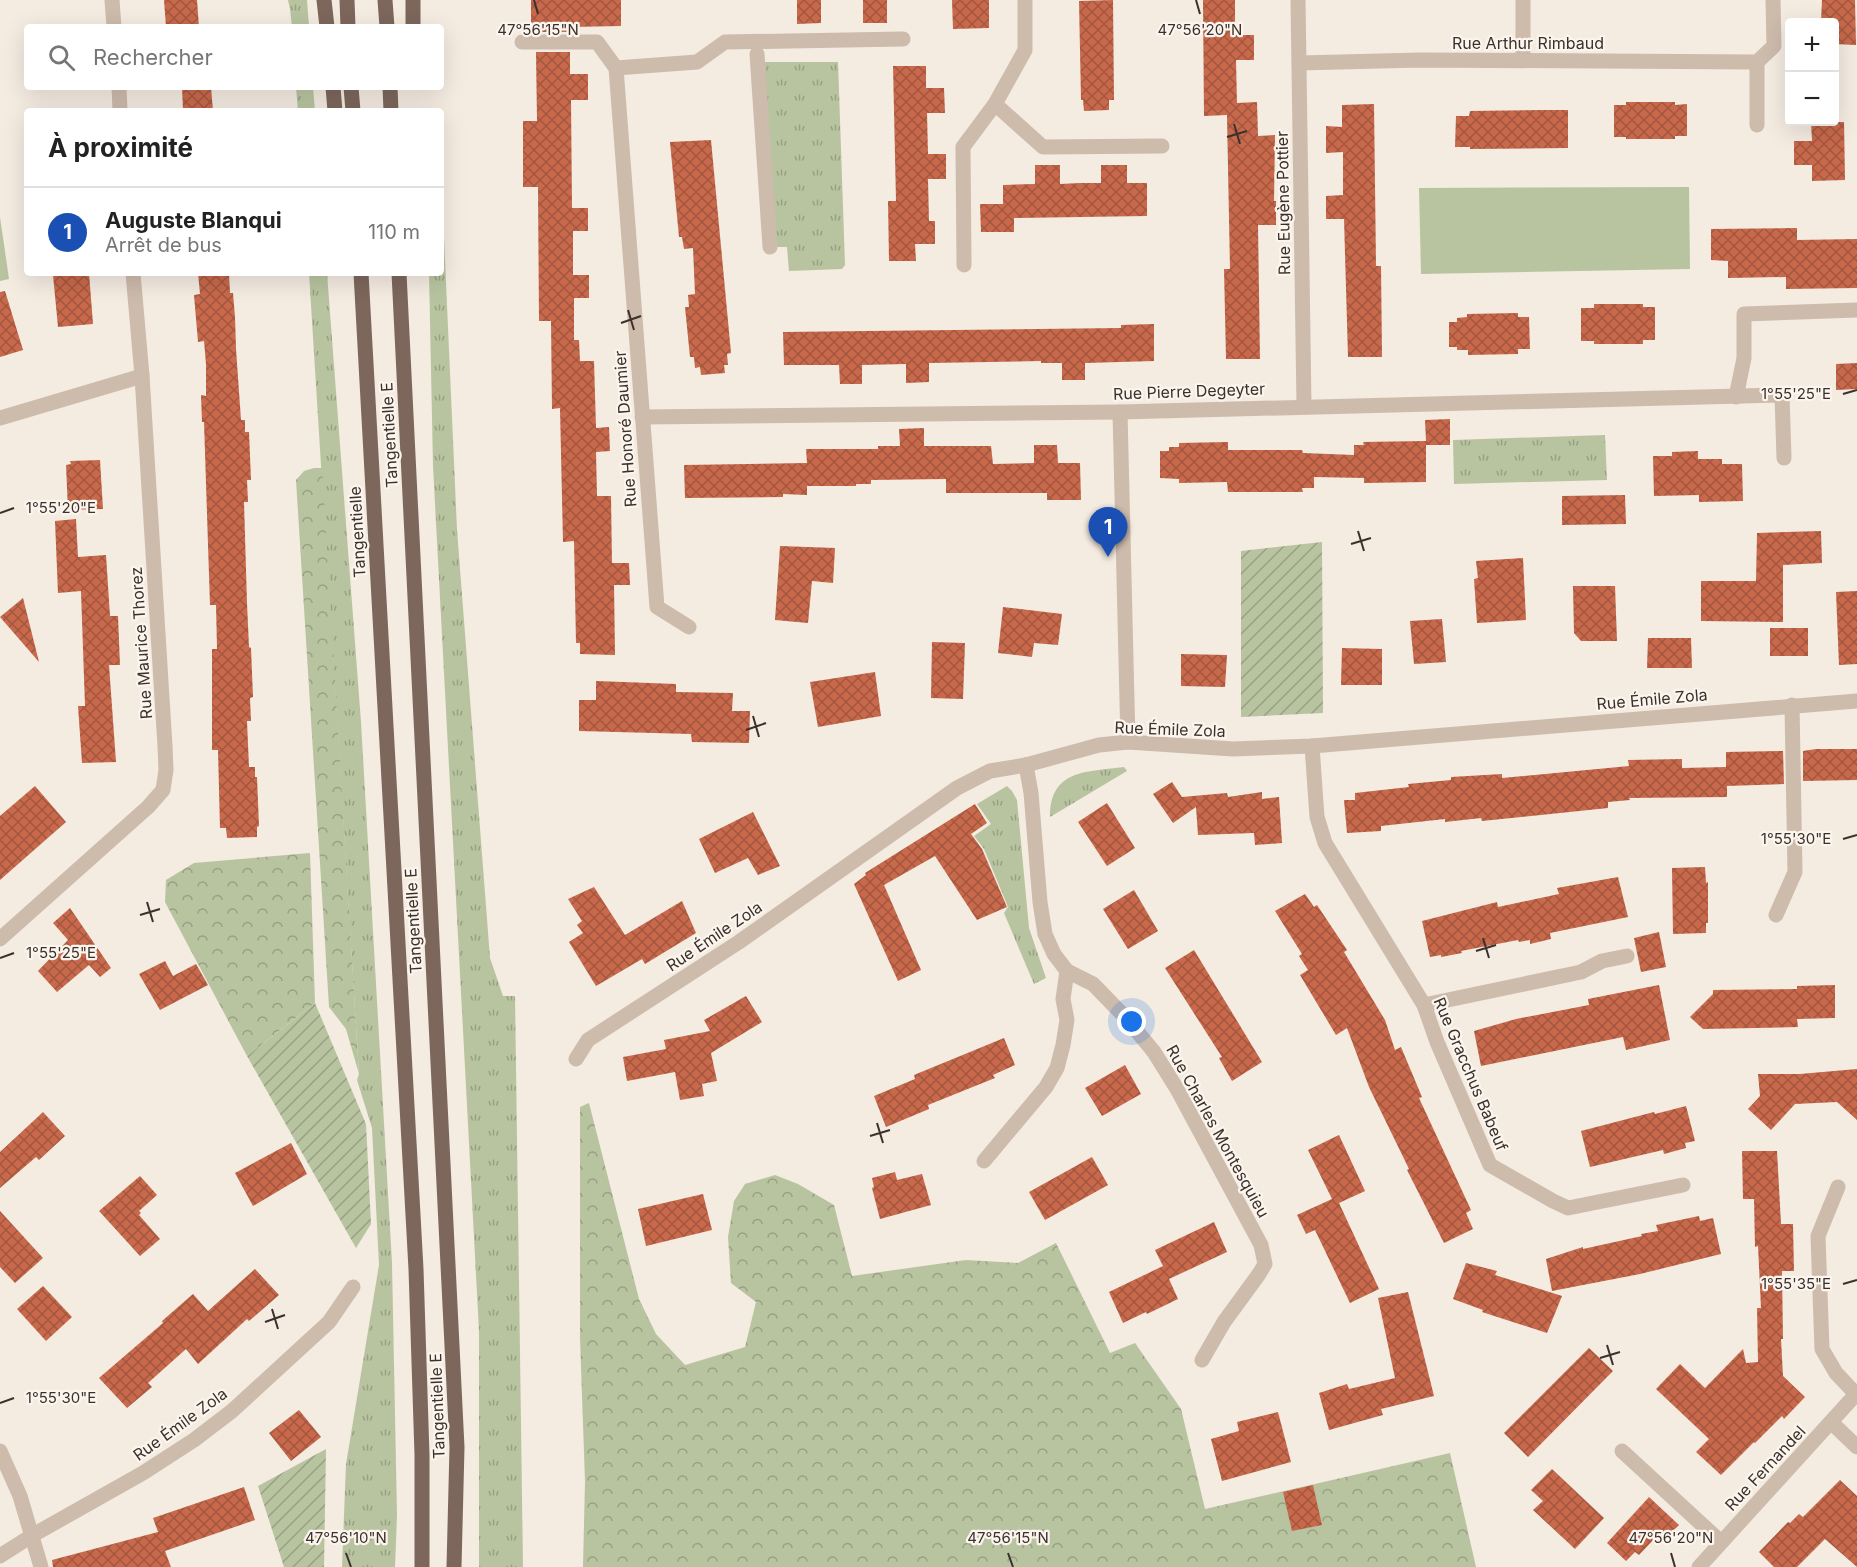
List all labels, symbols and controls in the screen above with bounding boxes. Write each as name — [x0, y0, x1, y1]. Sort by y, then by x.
map controls — [1785, 18, 1839, 126]
button: + — [1785, 18, 1839, 72]
text: 47°56'15"N — [497, 20, 579, 39]
text: 47°56'20"N — [1158, 20, 1242, 39]
search box — [24, 24, 444, 90]
street label: Rue Arthur Rimbaud — [1452, 33, 1604, 53]
icon: search — [45, 41, 78, 74]
text: Rechercher — [93, 44, 213, 70]
button: − — [1785, 72, 1839, 126]
street label: Rue Eugène Pottier — [1272, 131, 1294, 275]
text: À proximité — [48, 132, 193, 163]
text: Auguste Blanqui — [105, 207, 282, 233]
text: 1 — [63, 220, 72, 244]
text: 110 m — [368, 220, 420, 244]
text: Arrêt de bus — [105, 233, 222, 257]
street label: Rue Honoré Daumier — [610, 350, 640, 508]
street label: Rue Pierre Degeyter — [1113, 378, 1265, 404]
street label: Tangentielle E — [376, 382, 402, 488]
text: 1°55'25"E — [1761, 384, 1831, 403]
street label: Tangentielle — [345, 486, 369, 578]
text: 1°55'20"E — [26, 498, 96, 517]
pin: 1 — [1088, 508, 1128, 557]
street label: Rue Maurice Thorez — [126, 566, 156, 720]
street label: Rue Émile Zola — [1596, 684, 1708, 714]
street label: Rue Émile Zola — [1114, 717, 1226, 741]
text: 1°55'30"E — [1761, 829, 1831, 848]
street label: Tangentielle E — [400, 868, 426, 974]
street label: Rue Émile Zola — [662, 897, 766, 975]
text: 1°55'25"E — [26, 943, 96, 962]
street label: Rue Gracchus Babeuf — [1430, 994, 1512, 1154]
your location — [1117, 1007, 1146, 1036]
street label: Rue Charles Montesquieu — [1162, 1041, 1274, 1221]
text: 1°55'35"E — [1761, 1274, 1831, 1293]
street label: Tangentielle E — [425, 1353, 449, 1459]
street label: Rue Émile Zola — [129, 1383, 231, 1465]
text: 1°55'30"E — [26, 1388, 96, 1407]
street label: Rue Fernandel — [1721, 1421, 1809, 1515]
text: 47°56'10"N — [305, 1528, 387, 1547]
text: 47°56'15"N — [967, 1528, 1049, 1547]
text: 47°56'20"N — [1629, 1528, 1713, 1547]

